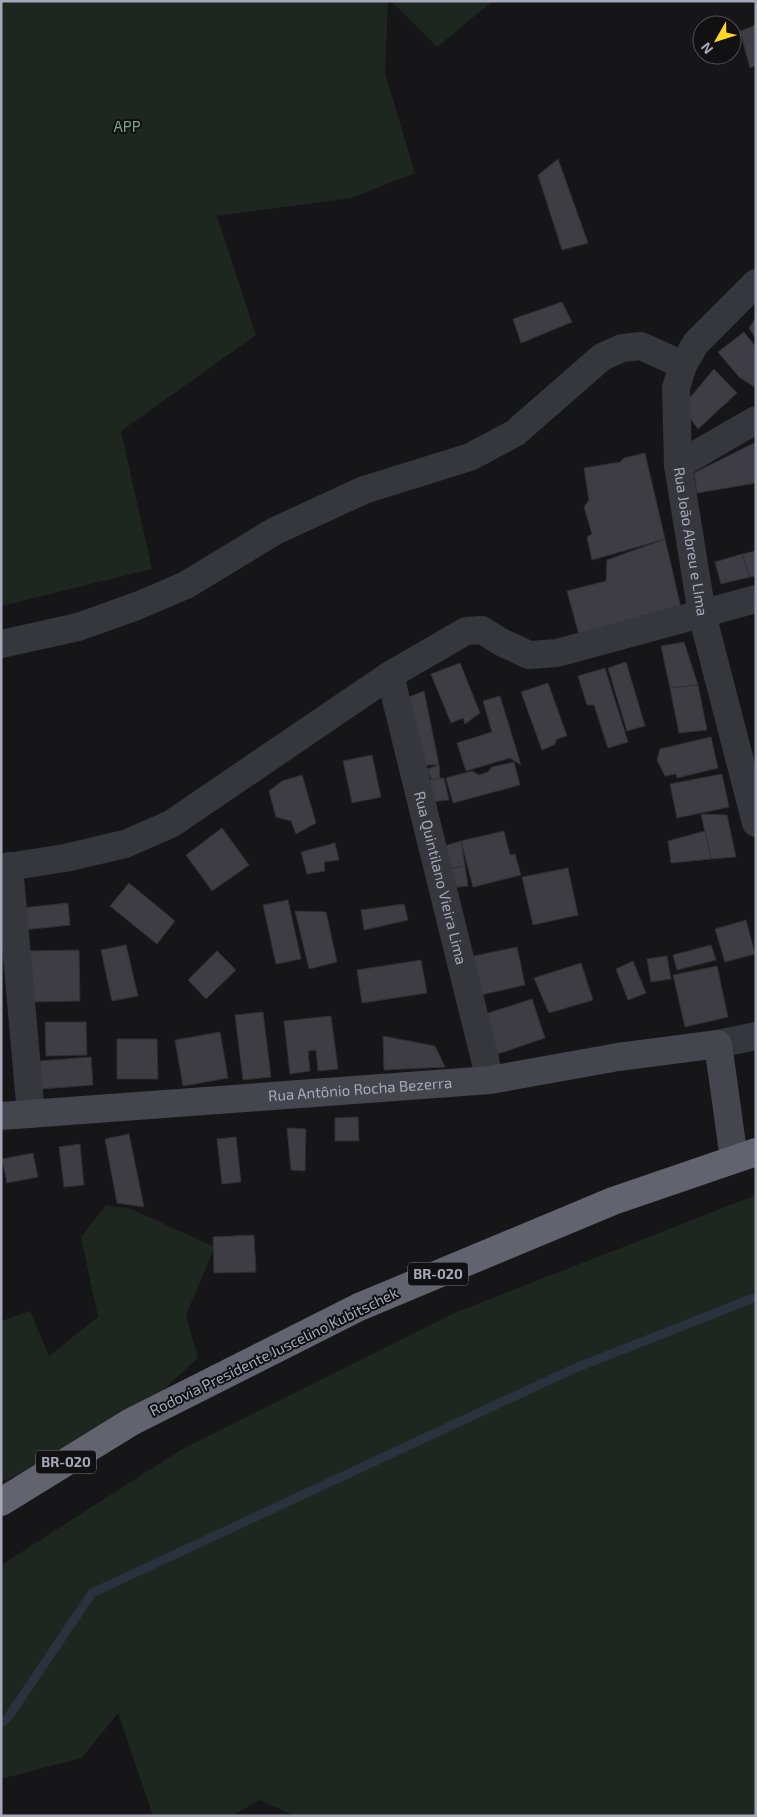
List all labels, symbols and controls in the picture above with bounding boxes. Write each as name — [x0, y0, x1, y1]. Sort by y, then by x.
north arrow — [692, 15, 742, 65]
text: N — [697, 39, 716, 58]
park label: APP — [113, 117, 141, 135]
street label: Rua João Abreu e LIma — [670, 466, 712, 617]
street label: Rua Quintilano Vieira Lima — [411, 789, 471, 966]
street label: Rua Antônio Rocha Bezerra — [267, 1073, 453, 1104]
road number: BR-020 — [408, 1262, 468, 1286]
street label: Rodovia Presidente Juscelino Kubitschek — [146, 1283, 401, 1419]
road number: BR-020 — [36, 1450, 96, 1474]

